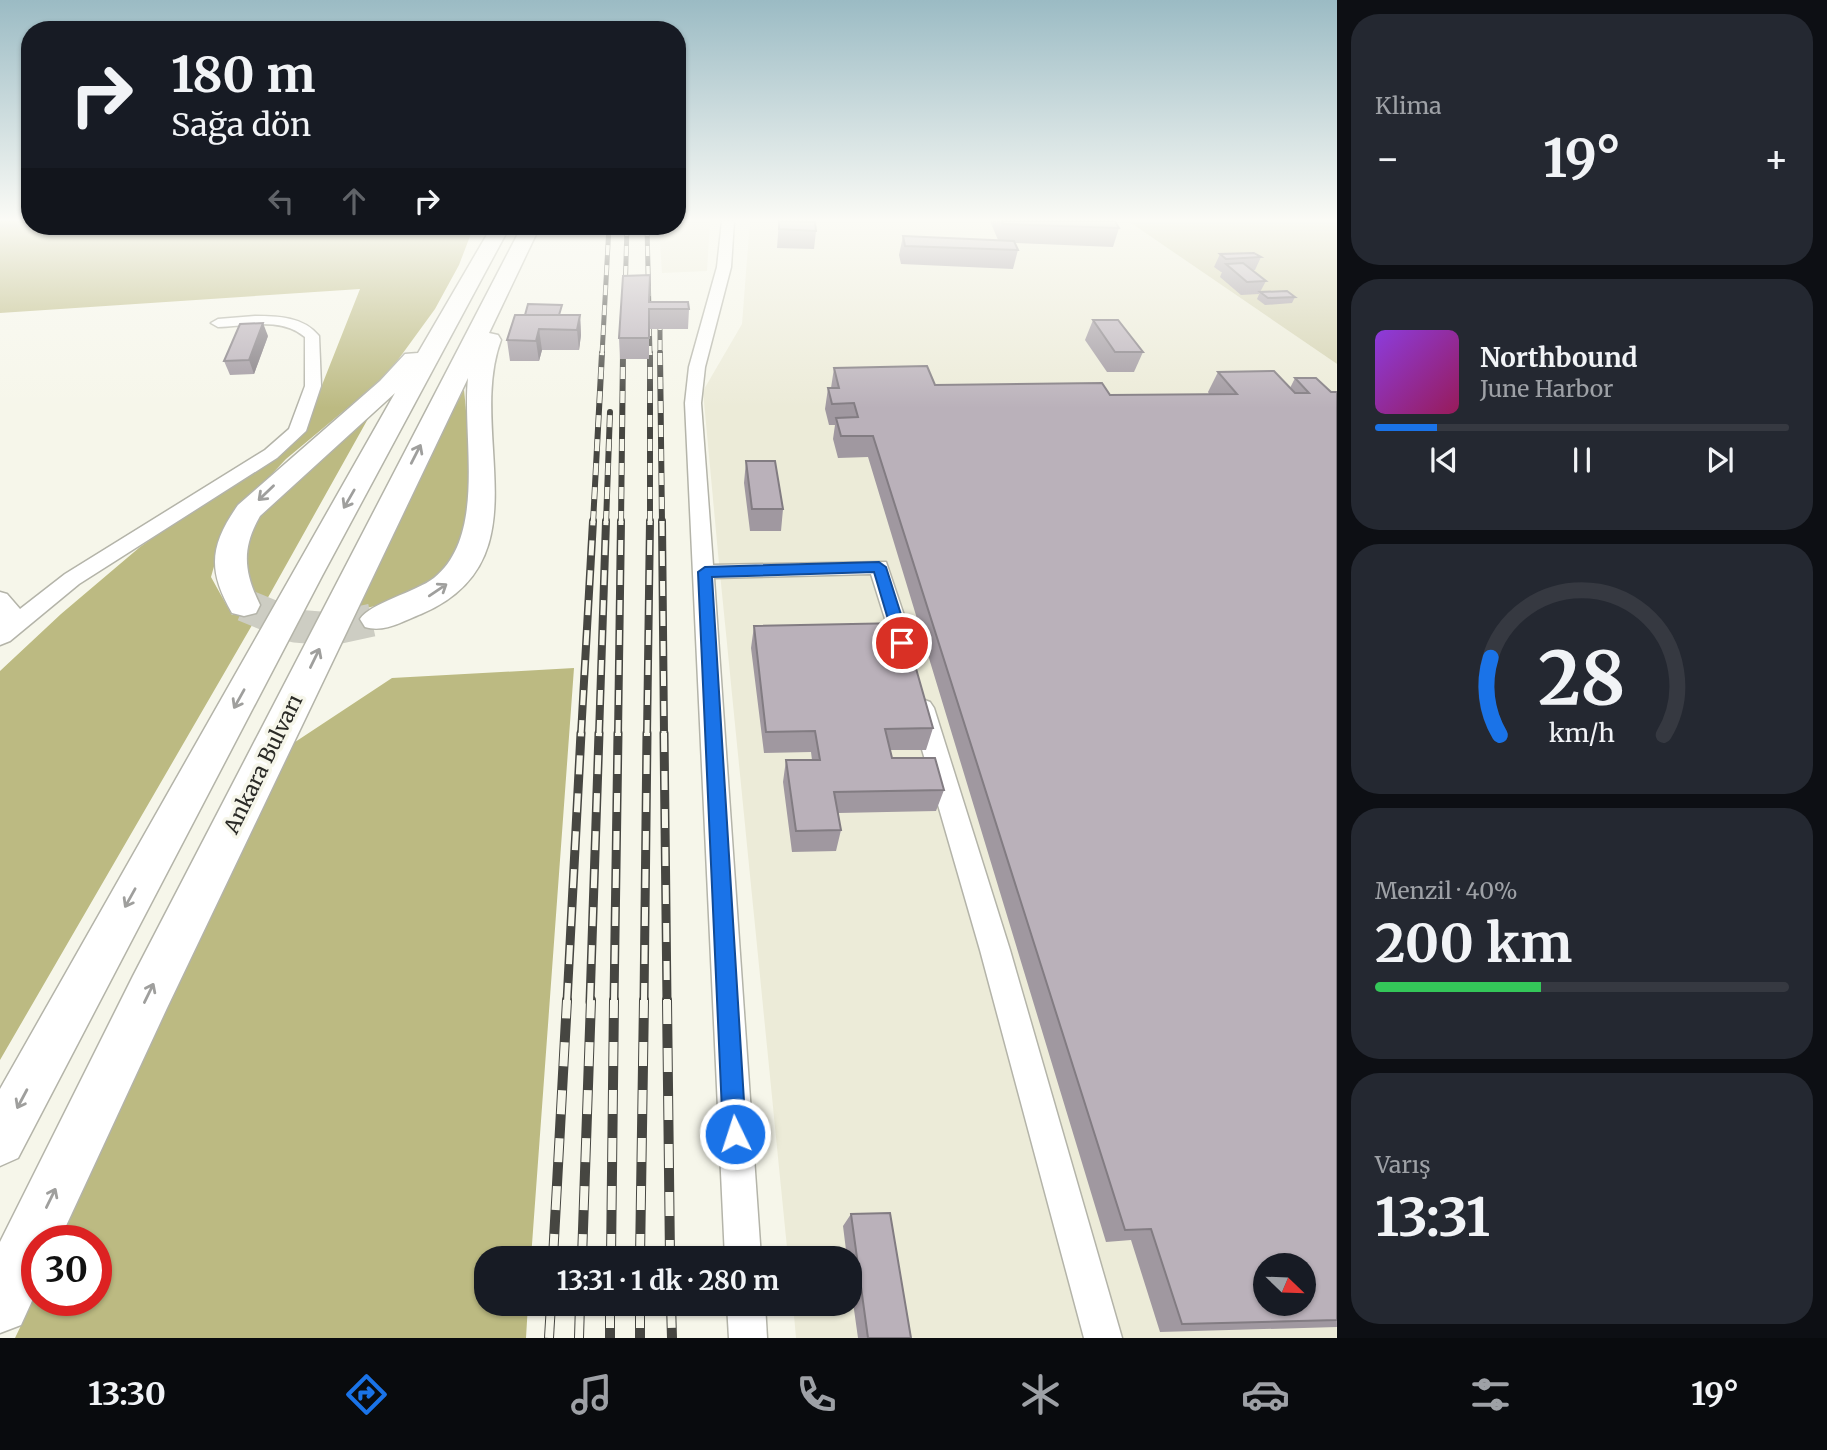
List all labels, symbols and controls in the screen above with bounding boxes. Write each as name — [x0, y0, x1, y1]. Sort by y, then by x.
text: 180 m — [171, 44, 316, 105]
icon: right — [56, 49, 147, 140]
text: Klima — [1375, 91, 1442, 120]
text: Sağa dön — [171, 105, 311, 145]
text: 19° — [1543, 126, 1621, 191]
text: − — [1375, 135, 1400, 182]
text: + — [1764, 135, 1789, 182]
icon: left — [262, 182, 300, 220]
icon: ahead — [335, 182, 373, 220]
icon: right — [408, 182, 446, 220]
text: Northbound — [1480, 341, 1638, 374]
text: June Harbor — [1480, 374, 1613, 403]
icon: previous — [1425, 441, 1463, 479]
icon: pause — [1563, 441, 1601, 479]
icon: next — [1701, 441, 1739, 479]
one-way arrow — [410, 444, 424, 465]
one-way arrow — [258, 484, 275, 501]
one-way arrow — [342, 489, 356, 509]
one-way arrow — [428, 583, 447, 597]
pin — [872, 613, 932, 673]
icon: arrive — [883, 624, 921, 662]
text: 28 — [1538, 633, 1626, 725]
one-way arrow — [308, 648, 322, 669]
one-way arrow — [232, 688, 246, 708]
street label: Ankara Bulvarı — [217, 690, 308, 839]
text: km/h — [1549, 717, 1615, 749]
text: Menzil · 40% — [1375, 876, 1518, 905]
one-way arrow — [123, 888, 137, 908]
text: 200 km — [1375, 911, 1572, 976]
one-way arrow — [143, 983, 157, 1004]
one-way arrow — [15, 1088, 29, 1108]
position arrow — [698, 1097, 772, 1171]
text: Varış — [1375, 1150, 1431, 1179]
text: 13:31 — [1375, 1185, 1490, 1250]
one-way arrow — [45, 1188, 58, 1209]
speed limit sign: 30 — [21, 1225, 112, 1316]
north arrow — [1253, 1253, 1316, 1316]
map controls — [1253, 1253, 1316, 1316]
text: 13:31 · 1 dk · 280 m — [557, 1264, 779, 1297]
icon: directions — [342, 1370, 391, 1419]
icon: music — [567, 1370, 616, 1419]
icon: phone — [792, 1370, 841, 1419]
icon: climate — [1016, 1370, 1065, 1419]
icon: car — [1241, 1370, 1290, 1419]
icon: filters — [1466, 1370, 1515, 1419]
text: 13:30 — [88, 1374, 166, 1414]
text: 19° — [1691, 1374, 1739, 1414]

